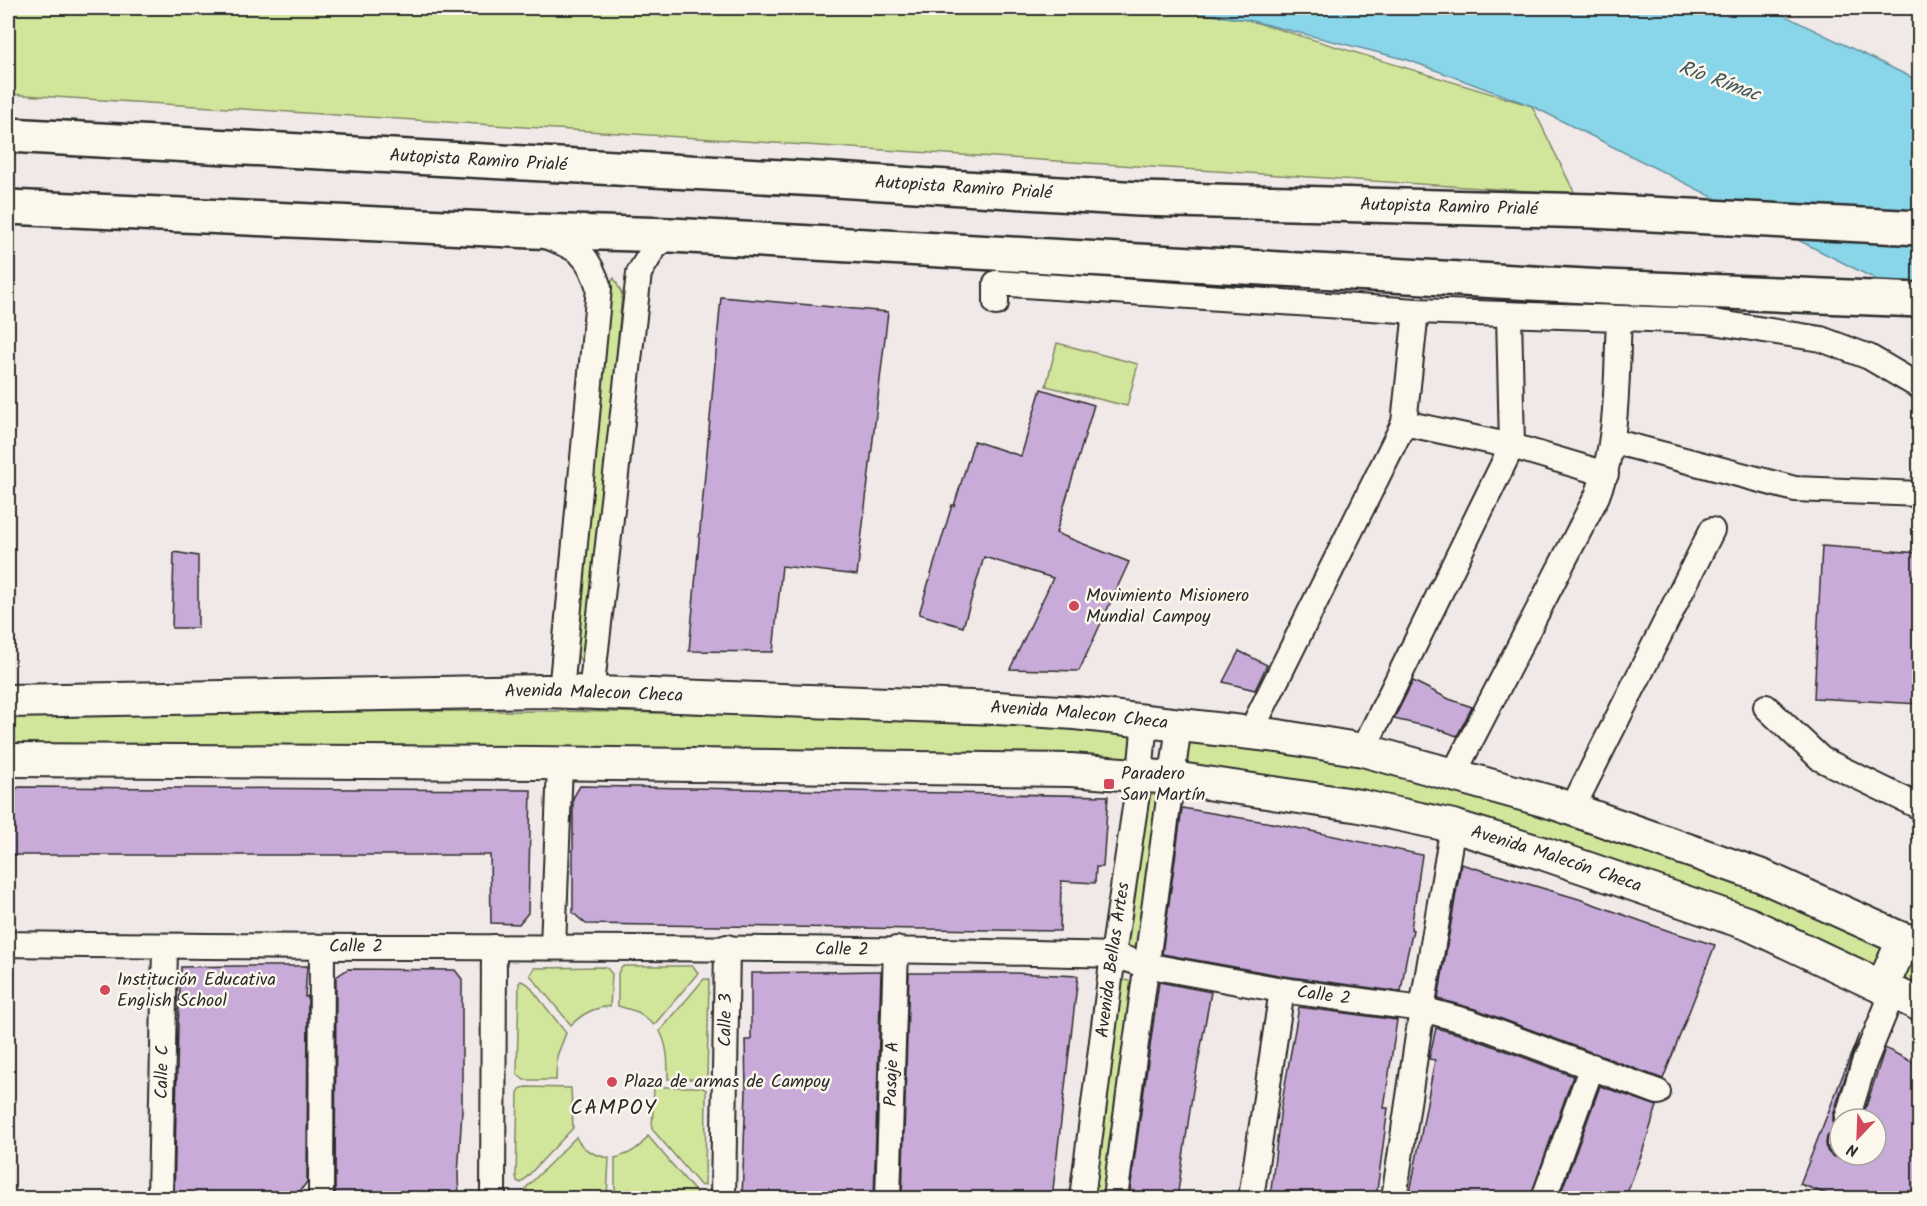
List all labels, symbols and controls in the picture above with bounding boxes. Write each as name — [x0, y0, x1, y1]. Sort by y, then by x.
water label: Río Rímac — [1674, 53, 1766, 112]
street label: Autopista Ramiro Prialé — [389, 141, 569, 180]
street label: Autopista Ramiro Prialé — [874, 168, 1054, 208]
street label: Autopista Ramiro Prialé — [1360, 190, 1539, 224]
place label: Movimiento Misionero Mundial Campoy — [1086, 582, 1249, 632]
marker: Movimiento Misionero Mundial Campoy — [1067, 599, 1081, 613]
street label: Avenida Malecon Checa — [504, 676, 684, 711]
street label: Avenida Malecon Checa — [990, 693, 1170, 738]
place label: Paradero San Martín — [1121, 760, 1205, 810]
marker: Paradero San Martín — [1102, 777, 1116, 791]
street label: Avenida Malecón Checa — [1467, 818, 1646, 901]
street label: Avenida Bellas Artes — [1088, 880, 1138, 1039]
street label: Calle 2 — [329, 932, 383, 961]
street label: Calle 2 — [815, 935, 869, 965]
place label: Institución Educativa English School — [117, 966, 276, 1016]
street label: Calle 2 — [1295, 978, 1352, 1014]
marker: Institución Educativa English School — [98, 983, 112, 997]
street label: Calle 3 — [711, 993, 741, 1047]
street label: Pasaje A — [876, 1041, 908, 1107]
street label: Calle C — [147, 1045, 178, 1099]
place label: Plaza de armas de Campoy — [624, 1068, 830, 1097]
marker: Plaza de armas de Campoy — [605, 1075, 619, 1089]
district label: CAMPOY — [570, 1092, 658, 1125]
north arrow — [1828, 1107, 1888, 1167]
text: N — [1843, 1136, 1862, 1163]

